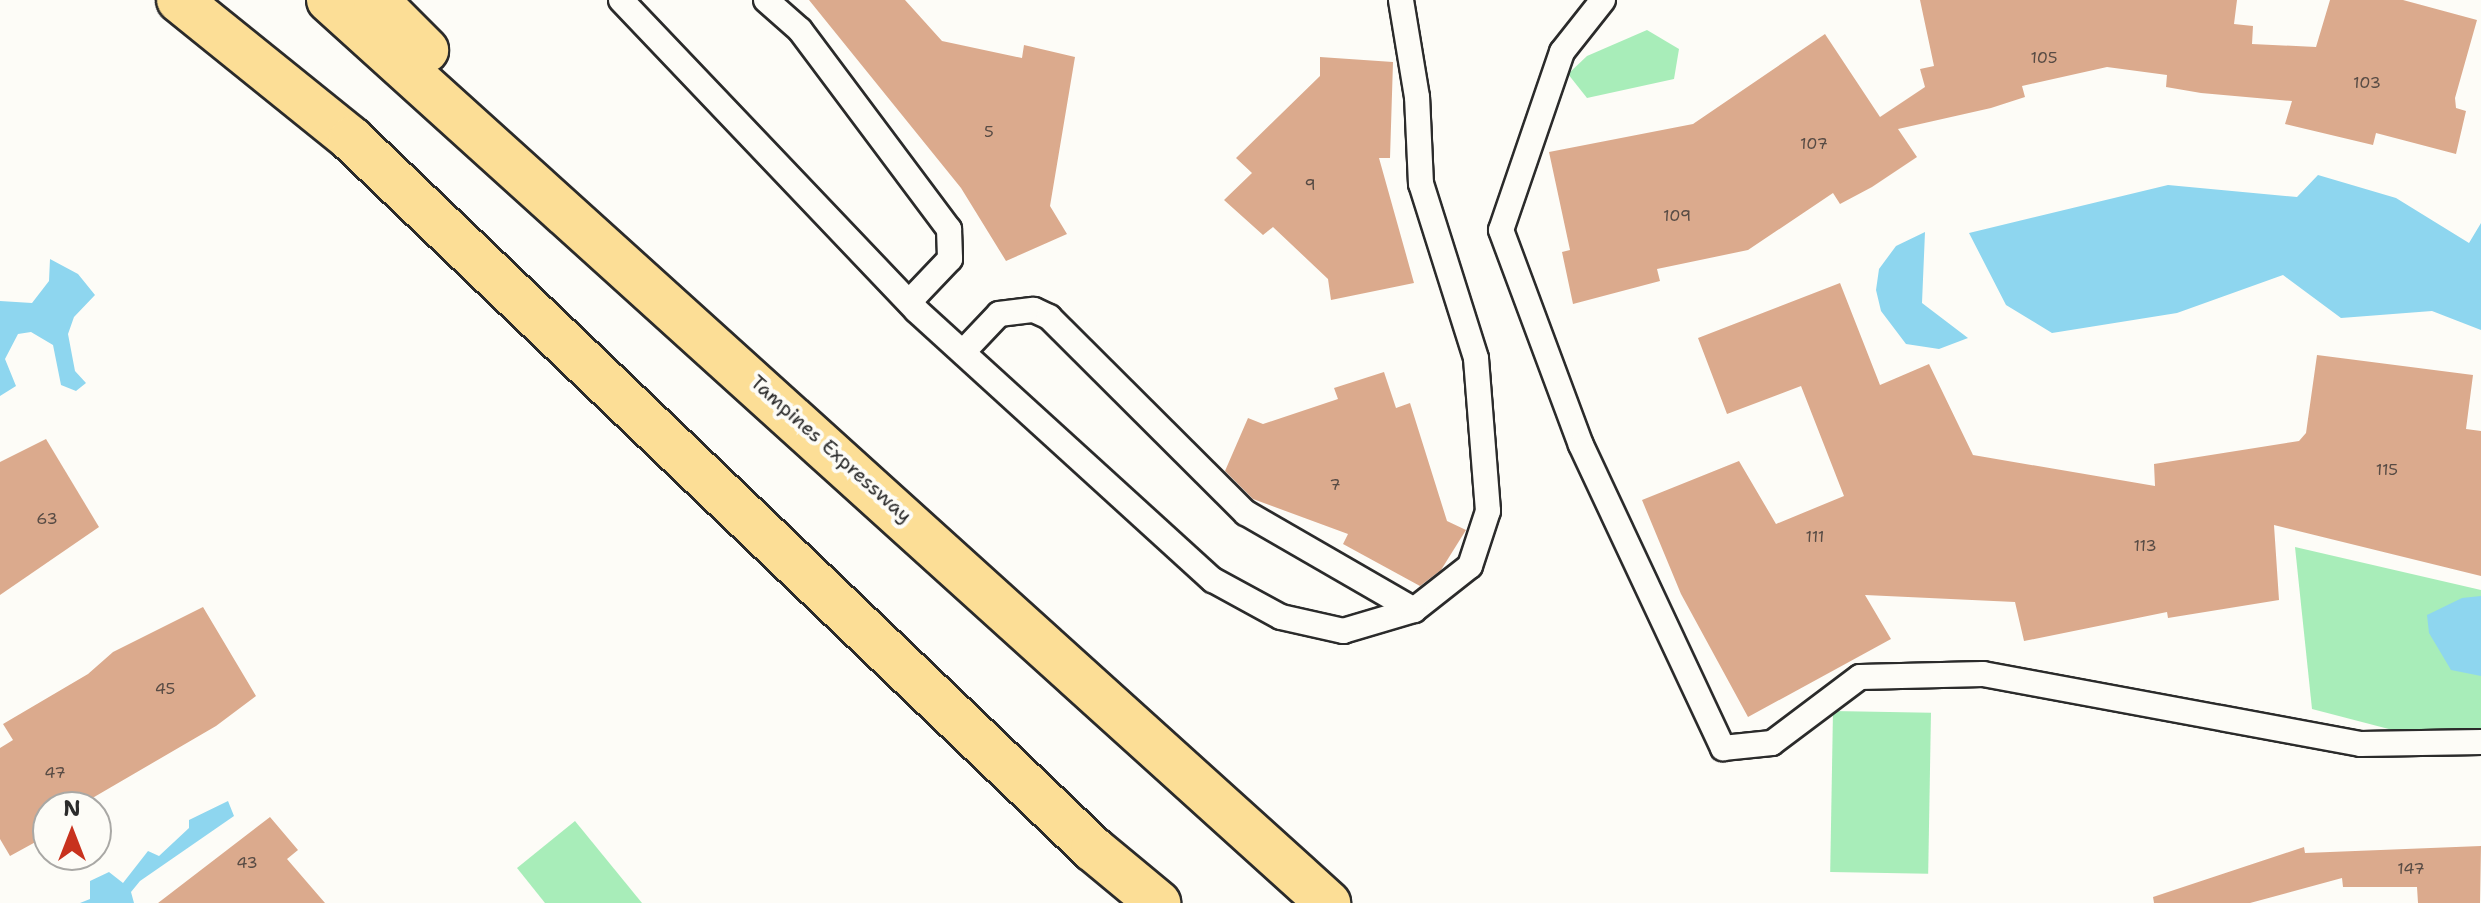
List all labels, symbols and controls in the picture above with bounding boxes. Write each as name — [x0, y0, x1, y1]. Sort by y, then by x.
house number: 105 — [2030, 48, 2058, 68]
house number: 103 — [2353, 73, 2381, 93]
house number: 5 — [984, 122, 994, 142]
house number: 107 — [1800, 134, 1828, 154]
house number: 9 — [1304, 175, 1316, 195]
house number: 109 — [1663, 206, 1691, 226]
street label: Tampines Expressway — [745, 370, 917, 528]
house number: 115 — [2376, 460, 2398, 480]
house number: 7 — [1329, 475, 1341, 495]
house number: 63 — [36, 509, 58, 529]
house number: 111 — [1806, 527, 1824, 547]
house number: 113 — [2133, 536, 2157, 556]
house number: 45 — [155, 679, 175, 699]
house number: 47 — [44, 763, 66, 783]
north arrow — [32, 791, 112, 871]
text: N — [63, 794, 81, 823]
house number: 43 — [236, 853, 258, 873]
house number: 147 — [2397, 859, 2425, 879]

